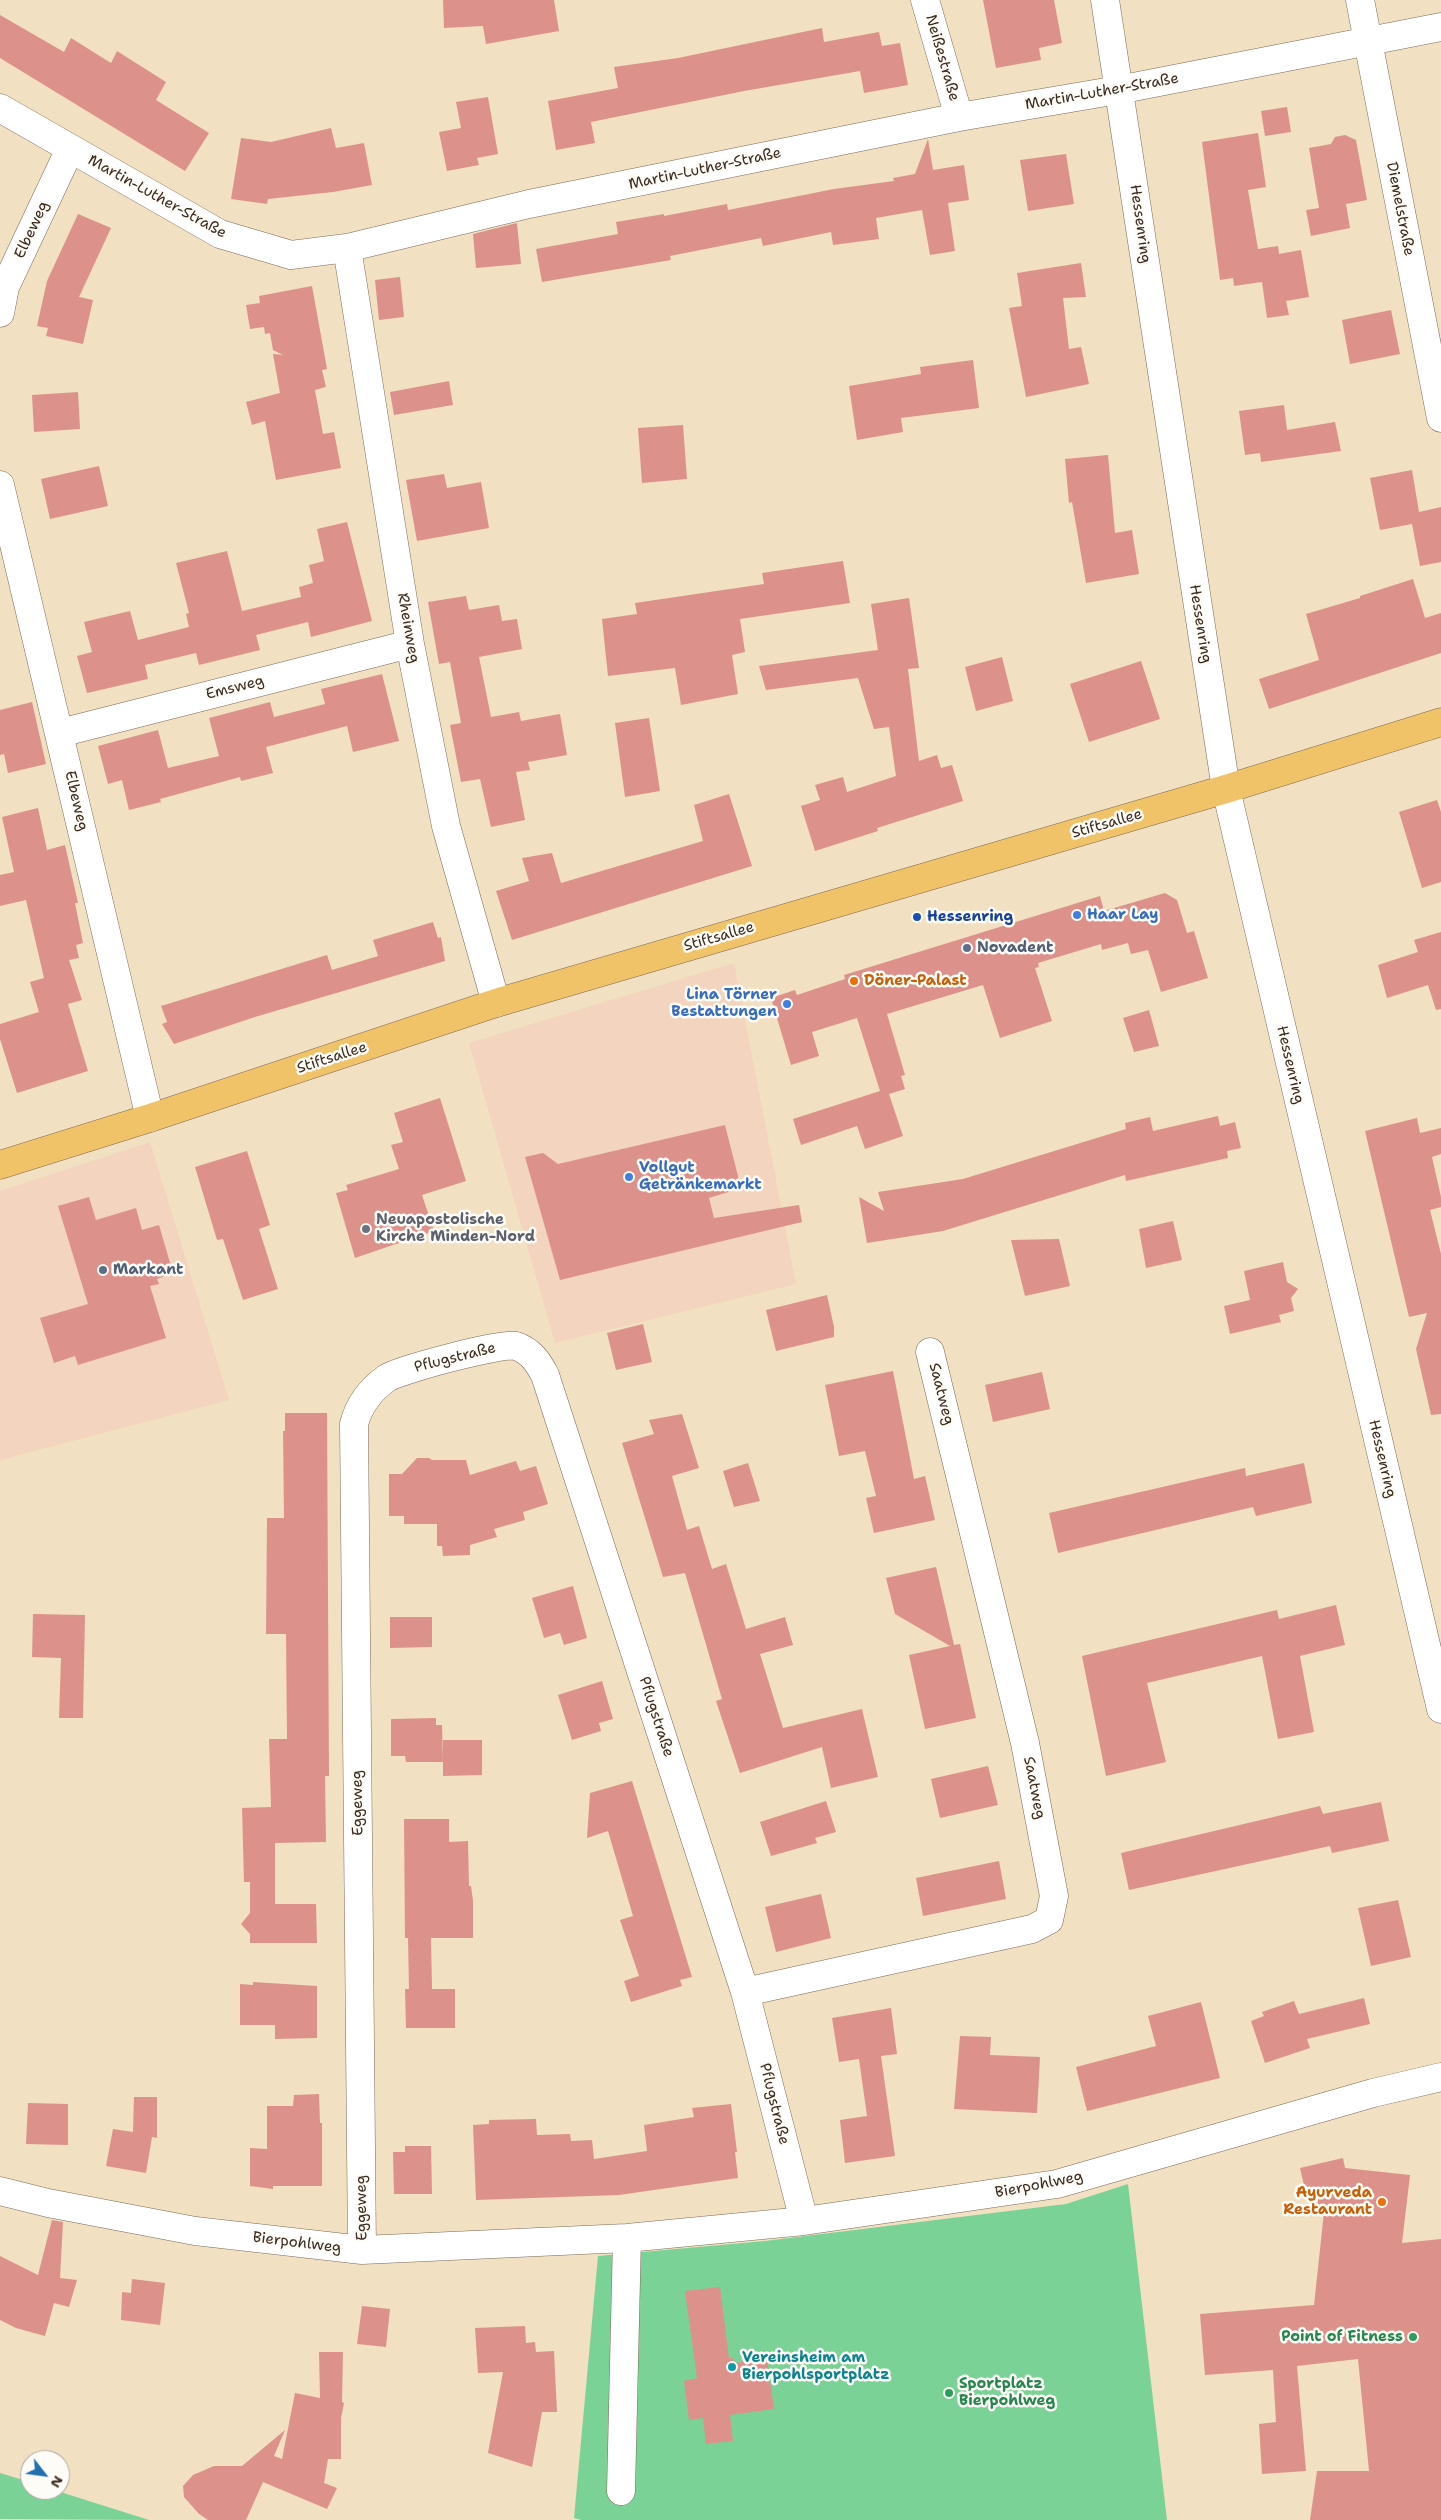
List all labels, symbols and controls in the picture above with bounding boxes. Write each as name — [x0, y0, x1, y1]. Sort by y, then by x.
street label: Neißestraße — [921, 13, 963, 103]
street label: Martin-Luther-Straße — [1024, 70, 1180, 114]
street label: Martin-Luther-Straße — [627, 144, 783, 194]
street label: Martin-Luther-Straße — [85, 151, 229, 243]
street label: Diemelstraße — [1382, 161, 1418, 257]
street label: Hessenring — [1126, 183, 1154, 265]
street label: Elbeweg — [11, 198, 53, 262]
street label: Hessenring — [1185, 583, 1215, 665]
street label: Rheinweg — [393, 591, 423, 665]
street label: Emsweg — [204, 672, 266, 704]
street label: Elbeweg — [60, 769, 92, 833]
street label: Stiftsallee — [1070, 805, 1144, 843]
place label: Haar Lay — [1087, 906, 1158, 924]
place label: Hessenring — [927, 908, 1013, 926]
marker: Haar Lay — [1071, 909, 1083, 921]
marker: Hessenring — [911, 911, 923, 923]
street label: Stiftsallee — [682, 918, 756, 956]
place label: Novadent — [977, 939, 1053, 957]
marker: Novadent — [961, 942, 973, 954]
place label: Döner-Palast — [864, 972, 967, 990]
marker: Döner-Palast — [848, 975, 860, 987]
place label: Lina Törner Bestattungen — [671, 986, 777, 1021]
marker: Lina Törner Bestattungen — [781, 998, 793, 1010]
street label: Hessenring — [1272, 1024, 1308, 1106]
street label: Stiftsallee — [295, 1038, 369, 1078]
place label: Vollgut Getränkemarkt — [639, 1159, 762, 1194]
marker: Vollgut Getränkemarkt — [623, 1171, 635, 1183]
place label: Neuapostolische Kirche Minden-Nord — [376, 1211, 535, 1246]
marker: Neuapostolische Kirche Minden-Nord — [360, 1223, 372, 1235]
place label: Markant — [113, 1261, 183, 1279]
marker: Markant — [97, 1264, 109, 1276]
street label: Pflugstraße — [412, 1339, 498, 1377]
street label: Saatweg — [925, 1361, 957, 1427]
street label: Hessenring — [1364, 1418, 1400, 1500]
street label: Pflugstraße — [635, 1675, 677, 1759]
street label: Saatweg — [1019, 1755, 1049, 1821]
street label: Eggeweg — [348, 1770, 368, 1836]
street label: Pflugstraße — [755, 2061, 793, 2147]
street label: Bierpohlweg — [994, 2168, 1084, 2202]
street label: Eggeweg — [352, 2175, 372, 2241]
place label: Ayurveda Restaurant — [1283, 2184, 1372, 2219]
marker: Ayurveda Restaurant — [1376, 2196, 1388, 2208]
street label: Bierpohlweg — [252, 2229, 342, 2257]
place label: Point of Fitness — [1281, 2328, 1403, 2346]
marker: Point of Fitness — [1407, 2331, 1419, 2343]
place label: Vereinsheim am Bierpohlsportplatz — [742, 2349, 890, 2384]
marker: Vereinsheim am Bierpohlsportplatz — [726, 2361, 738, 2373]
place label: Sportplatz Bierpohlweg — [959, 2375, 1055, 2410]
marker: Sportplatz Bierpohlweg — [943, 2387, 955, 2399]
north arrow — [20, 2450, 70, 2500]
text: N — [47, 2473, 68, 2491]

